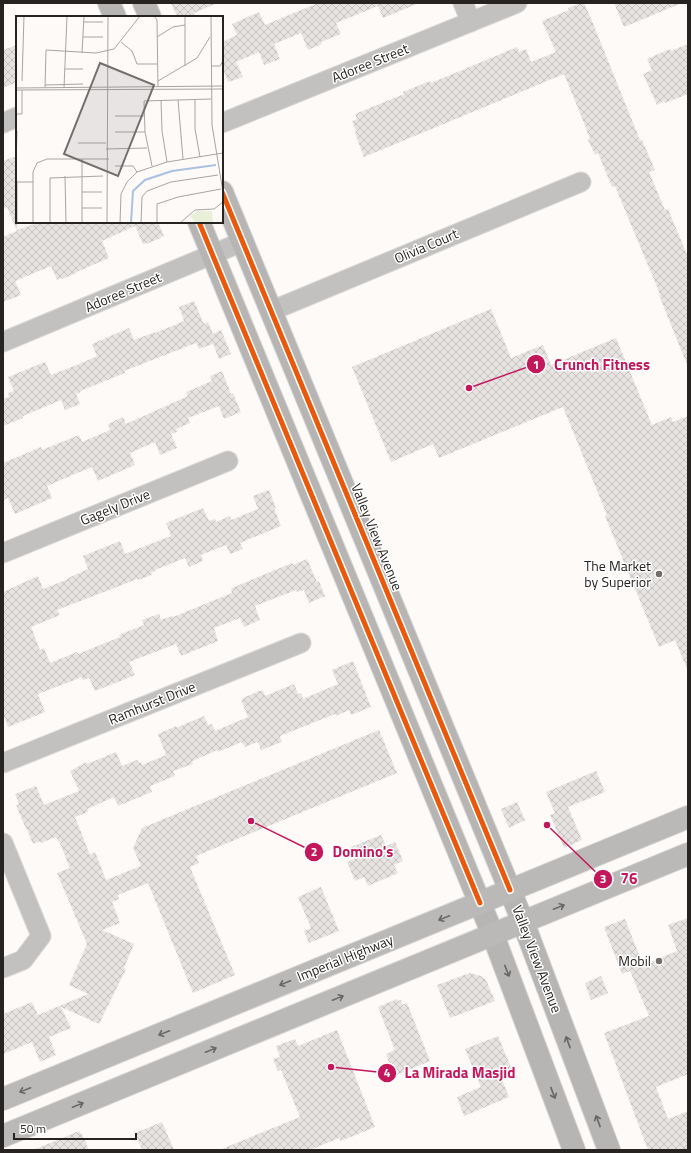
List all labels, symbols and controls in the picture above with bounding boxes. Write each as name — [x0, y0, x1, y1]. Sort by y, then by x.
inset map — [16, 16, 223, 223]
street label: Adoree Street — [328, 38, 411, 87]
street label: Olivia Court — [391, 223, 461, 268]
street label: Adoree Street — [81, 266, 164, 317]
callout: Crunch Fitness — [526, 351, 658, 378]
text: Crunch Fitness — [554, 353, 650, 376]
text: 1 — [533, 355, 539, 374]
street label: Valley View Avenue — [346, 480, 409, 594]
street label: Gagely Drive — [77, 483, 153, 530]
place label: The Market by Superior — [584, 555, 651, 592]
marker: The Market by Superior — [654, 569, 664, 579]
street label: Ramhurst Drive — [105, 676, 199, 730]
callout: Domino's — [304, 839, 401, 866]
text: Domino's — [333, 840, 393, 863]
text: 2 — [311, 842, 317, 861]
callout: 76 — [593, 865, 646, 892]
text: 76 — [621, 867, 637, 890]
text: 3 — [600, 869, 606, 888]
street label: Valley View Avenue — [507, 902, 568, 1016]
one-way arrow — [553, 903, 565, 910]
one-way arrow — [438, 914, 450, 922]
street label: Imperial Highway — [293, 929, 396, 986]
place label: Mobil — [618, 950, 651, 971]
marker: Mobil — [654, 956, 664, 966]
one-way arrow — [503, 965, 511, 977]
one-way arrow — [279, 980, 291, 987]
one-way arrow — [332, 994, 344, 1001]
one-way arrow — [159, 1029, 171, 1037]
one-way arrow — [564, 1036, 572, 1048]
one-way arrow — [205, 1046, 217, 1054]
callout: La Mirada Masjid — [377, 1059, 524, 1086]
text: La Mirada Masjid — [405, 1061, 515, 1084]
text: 4 — [384, 1063, 391, 1082]
one-way arrow — [549, 1086, 557, 1098]
one-way arrow — [20, 1087, 32, 1094]
one-way arrow — [71, 1101, 83, 1109]
scale bar — [14, 1115, 136, 1141]
one-way arrow — [593, 1115, 601, 1127]
text: 50 m — [20, 1119, 46, 1138]

